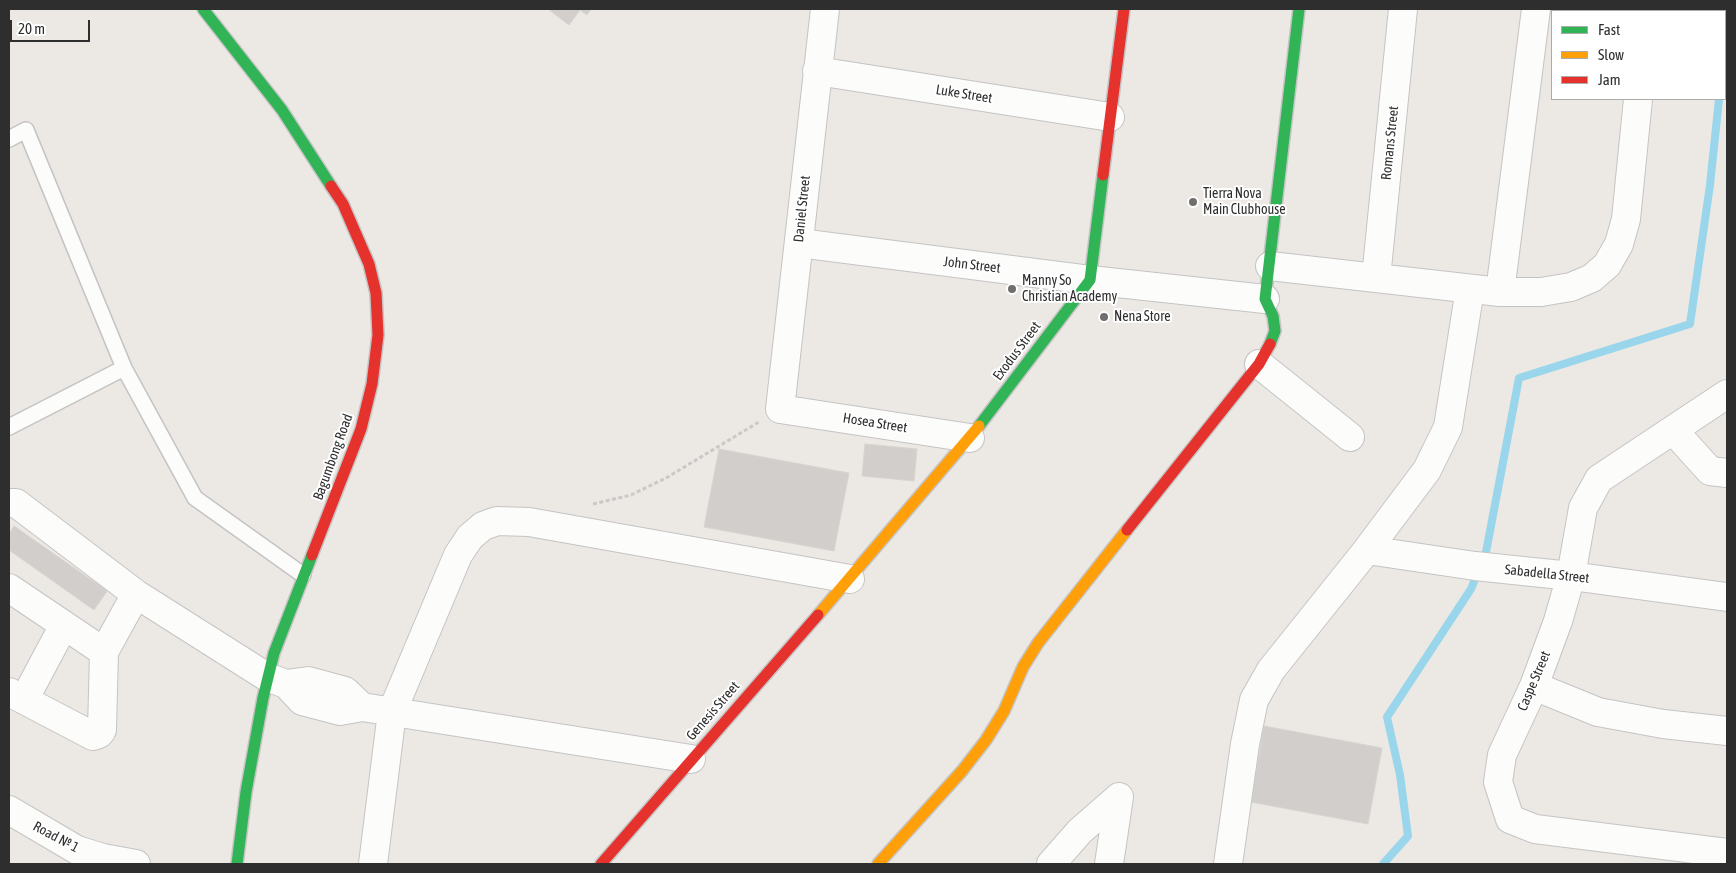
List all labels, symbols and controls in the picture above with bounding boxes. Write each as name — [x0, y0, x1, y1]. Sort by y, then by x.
scale bar — [12, 10, 92, 42]
legend — [1551, 10, 1726, 100]
text: 20 m — [18, 20, 45, 37]
text: Fast — [1598, 21, 1620, 38]
text: Slow — [1598, 46, 1624, 63]
text: Jam — [1598, 71, 1621, 88]
street label: Luke Street — [935, 81, 993, 107]
street label: Romans Street — [1378, 105, 1402, 181]
street label: Daniel Street — [790, 175, 814, 243]
place label: Tierra Nova Main Clubhouse — [1203, 186, 1286, 218]
marker: Tierra Nova Main Clubhouse — [1187, 196, 1199, 208]
street label: John Street — [943, 253, 1001, 277]
place label: Manny So Christian Academy — [1022, 273, 1117, 306]
marker: Manny So Christian Academy — [1006, 283, 1018, 295]
place label: Nena Store — [1114, 309, 1171, 325]
marker: Nena Store — [1098, 311, 1110, 323]
street label: Exodus Street — [990, 318, 1044, 384]
street label: Hosea Street — [842, 410, 908, 436]
street label: Bagumbong Road — [310, 412, 356, 502]
street label: Sabadella Street — [1504, 561, 1590, 587]
street label: Caspe Street — [1514, 649, 1554, 713]
street label: Genesis Street — [683, 678, 743, 744]
street label: Road № 1 — [30, 818, 82, 856]

